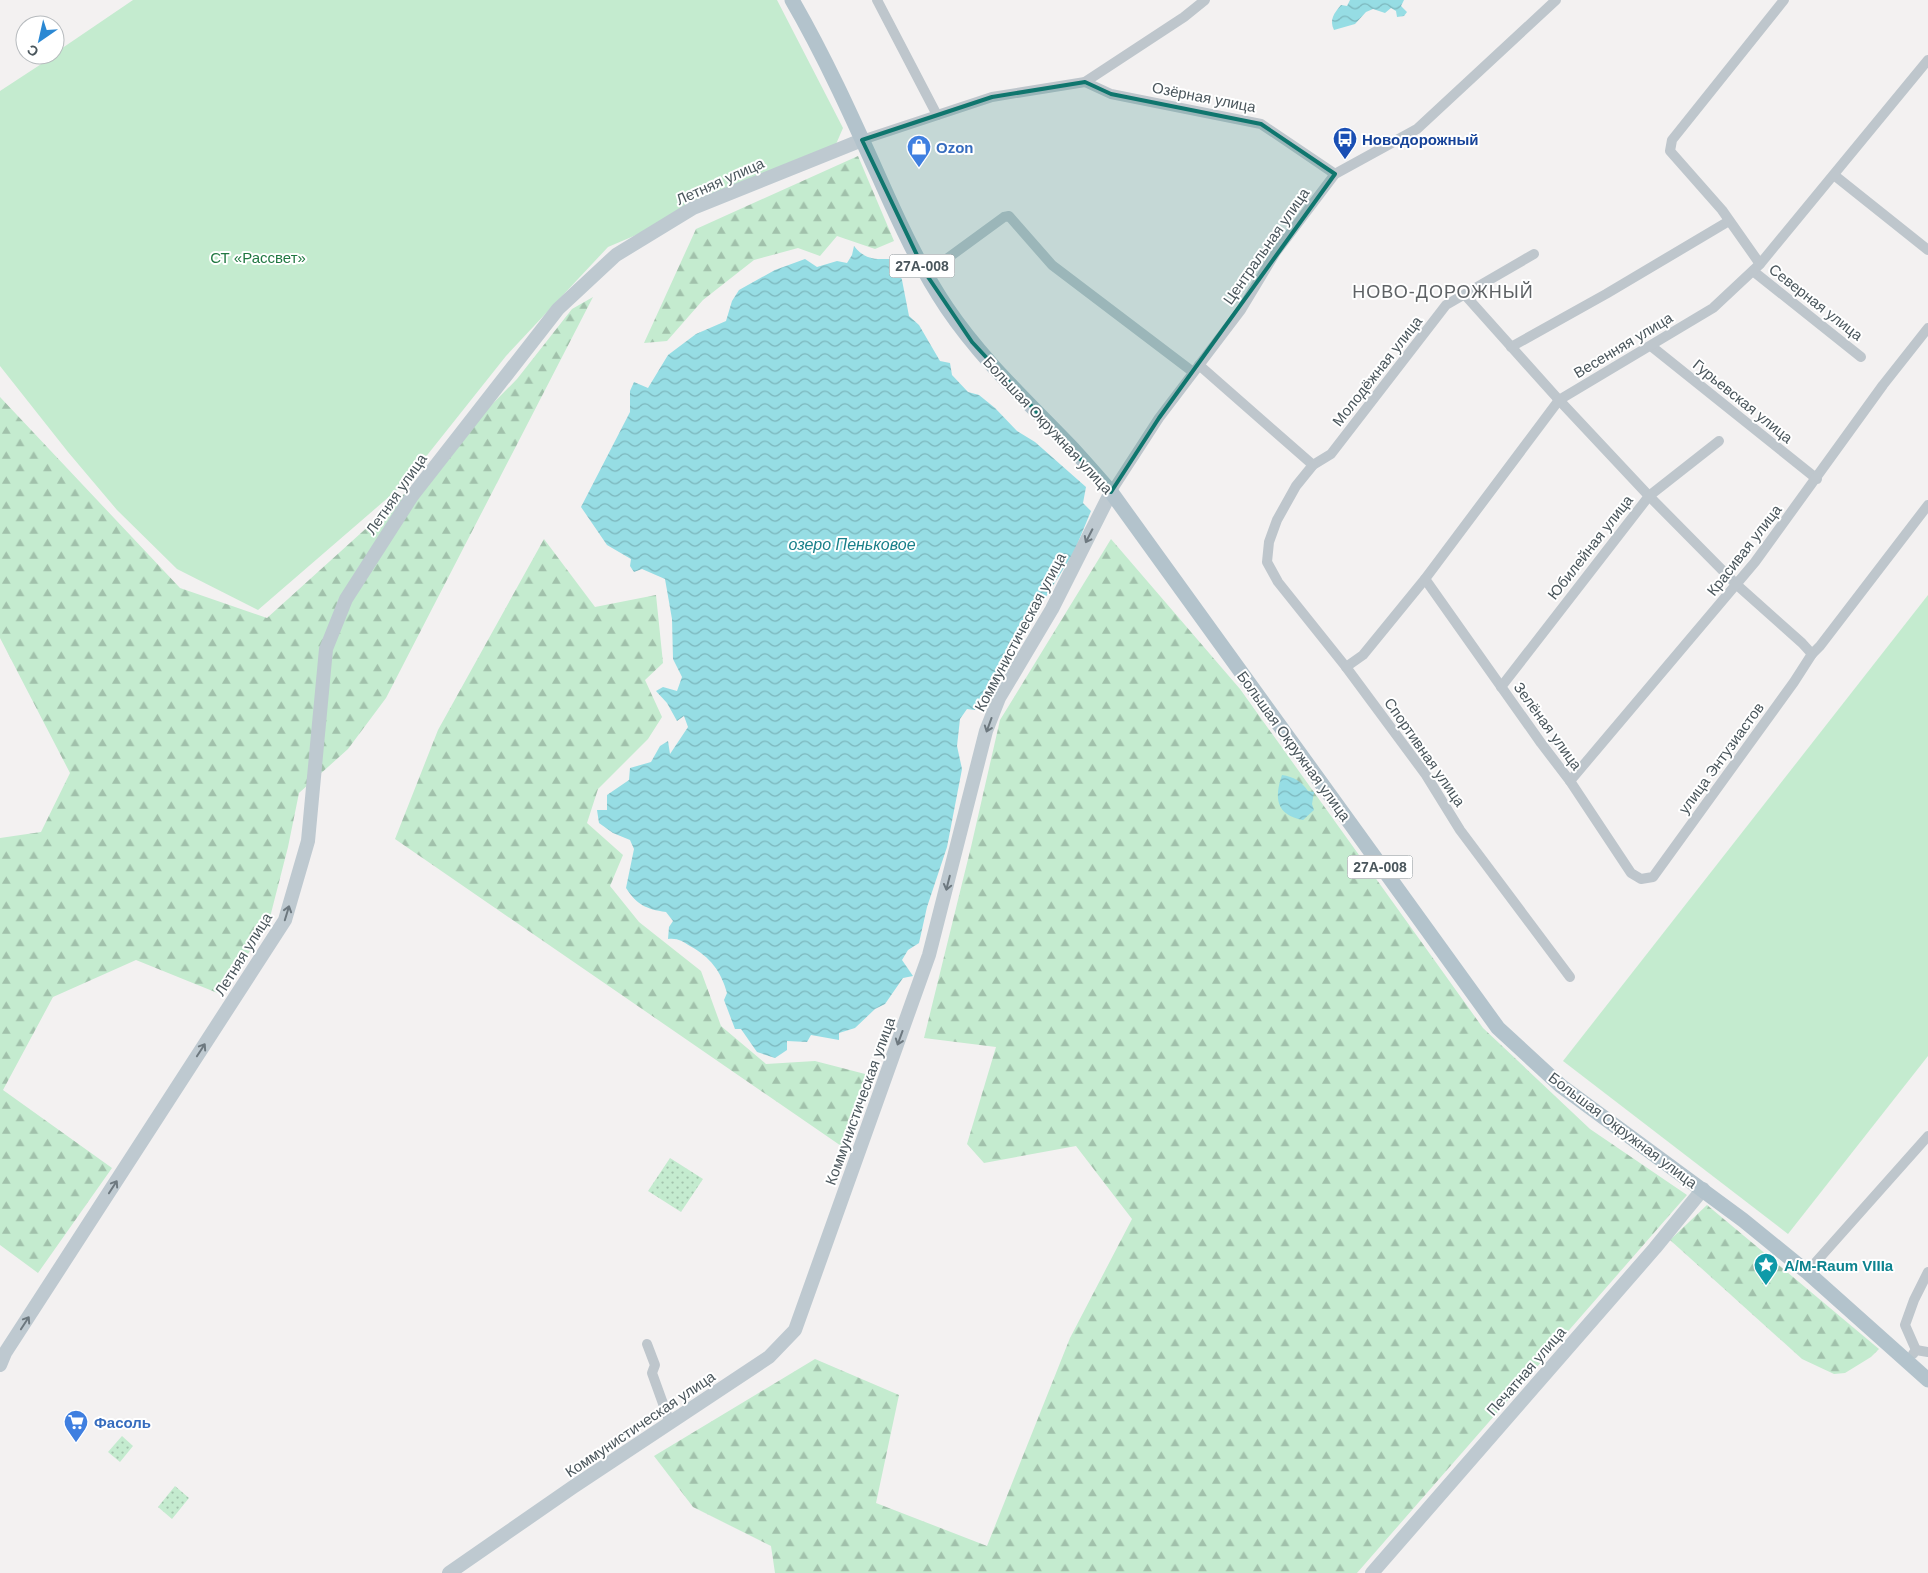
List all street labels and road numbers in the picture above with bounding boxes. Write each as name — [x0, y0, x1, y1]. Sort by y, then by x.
street label: Озёрная улица — [1151, 79, 1258, 116]
street label: Летняя улица — [673, 154, 767, 208]
street label: Центральная улица — [1219, 184, 1313, 307]
road number: 27А-008 — [890, 255, 954, 278]
street label: Северная улица — [1766, 260, 1867, 344]
street label: Весенняя улица — [1570, 308, 1676, 381]
street label: Молодёжная улица — [1329, 312, 1426, 429]
street label: Большая Окружная улица — [980, 353, 1117, 498]
street label: Гурьевская улица — [1690, 356, 1797, 447]
street label: Летняя улица — [362, 450, 430, 538]
street label: Юбилейная улица — [1544, 491, 1636, 603]
street label: Красивая улица — [1703, 501, 1785, 599]
street label: Коммунистическая улица — [971, 549, 1069, 714]
street label: Большая Окружная улица — [1234, 668, 1355, 825]
street label: Зелёная улица — [1511, 679, 1586, 774]
street label: Спортивная улица — [1381, 694, 1469, 810]
street label: улица Энтузиастов — [1675, 699, 1767, 817]
road number: 27А-008 — [1348, 856, 1412, 879]
street label: Летняя улица — [211, 909, 276, 999]
street label: Коммунистическая улица — [822, 1014, 899, 1187]
street label: Большая Окружная улица — [1545, 1069, 1701, 1192]
street label: Печатная улица — [1483, 1323, 1569, 1419]
street label: Коммунистическая улица — [562, 1367, 719, 1481]

